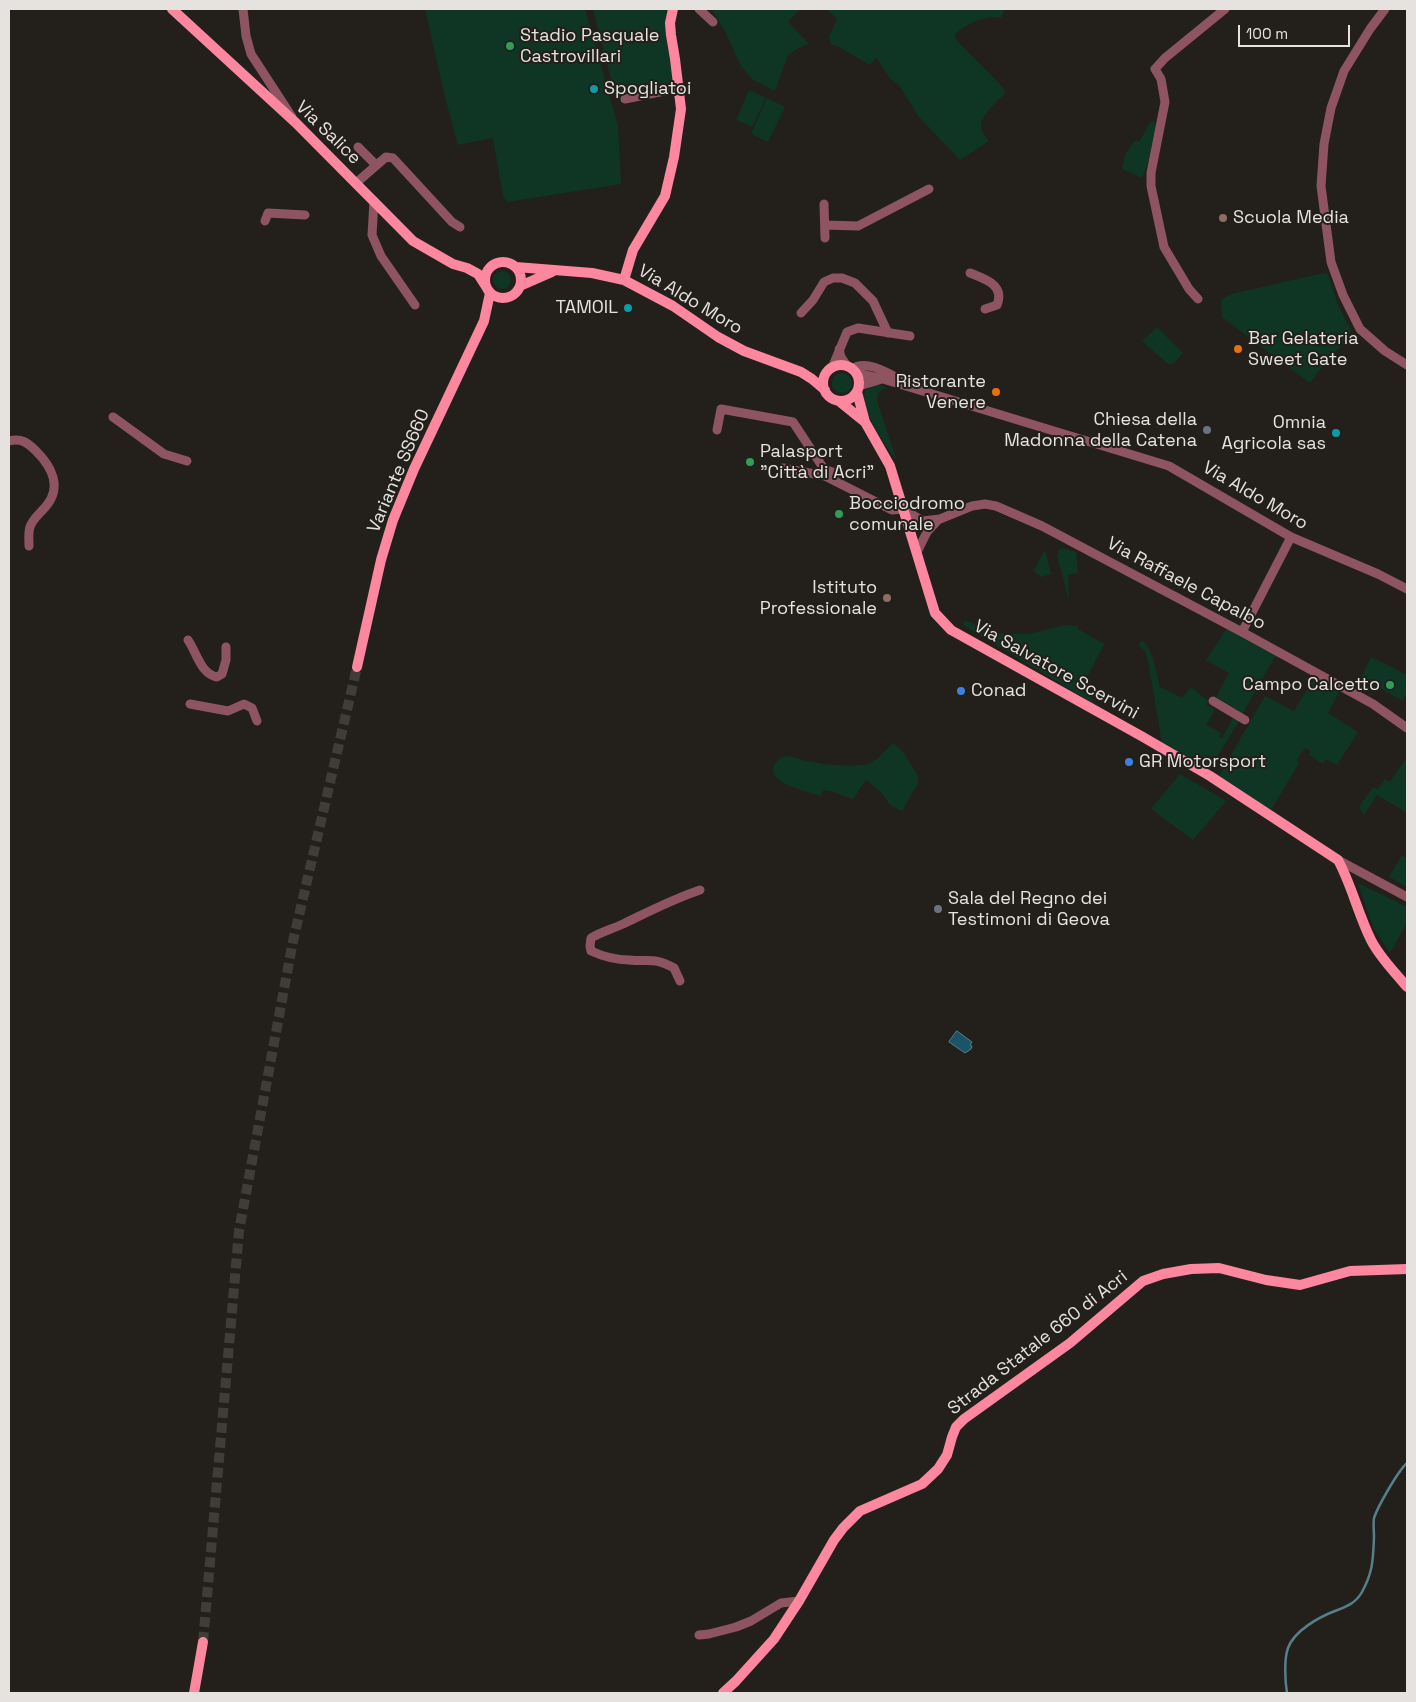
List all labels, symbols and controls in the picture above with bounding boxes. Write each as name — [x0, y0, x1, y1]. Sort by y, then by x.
scale bar — [1241, 15, 1354, 47]
text: 100 m — [1246, 24, 1288, 43]
place label: Stadio Pasquale Castrovillari — [520, 25, 660, 68]
marker: Stadio Pasquale Castrovillari — [504, 40, 516, 52]
place label: Spogliatoi — [604, 78, 691, 100]
marker: Spogliatoi — [588, 83, 600, 95]
street label: Via Salice — [291, 97, 365, 169]
place label: Scuola Media — [1233, 207, 1349, 229]
marker: Scuola Media — [1217, 212, 1229, 224]
street label: Via Aldo Moro — [634, 260, 746, 340]
place label: TAMOIL — [556, 297, 618, 319]
marker: TAMOIL — [622, 302, 634, 314]
place label: Bar Gelateria Sweet Gate — [1248, 328, 1359, 370]
marker: Bar Gelateria Sweet Gate — [1232, 343, 1244, 355]
place label: Ristorante Venere — [896, 371, 986, 414]
marker: Ristorante Venere — [990, 386, 1002, 398]
street label: Variante SS660 — [363, 406, 435, 536]
place label: Chiesa della Madonna della Catena — [1004, 409, 1197, 452]
place label: Omnia Agricola sas — [1221, 412, 1326, 454]
marker: Chiesa della Madonna della Catena — [1201, 424, 1213, 436]
marker: Omnia Agricola sas — [1330, 427, 1342, 439]
place label: Palasport "Città di Acri" — [760, 441, 874, 484]
marker: Palasport "Città di Acri" — [744, 456, 756, 468]
street label: Via Aldo Moro — [1199, 457, 1311, 535]
place label: Bocciodromo comunale — [849, 493, 965, 536]
marker: Bocciodromo comunale — [833, 508, 845, 520]
street label: Via Raffaele Capalbo — [1103, 533, 1269, 635]
place label: Istituto Professionale — [760, 577, 877, 620]
marker: Istituto Professionale — [881, 592, 893, 604]
street label: Via Salvatore Scervini — [970, 616, 1142, 724]
place label: Campo Calcetto — [1242, 674, 1380, 696]
marker: Campo Calcetto — [1384, 679, 1396, 691]
place label: Conad — [971, 680, 1026, 702]
marker: Conad — [955, 685, 967, 697]
place label: GR Motorsport — [1139, 751, 1266, 773]
marker: GR Motorsport — [1123, 756, 1135, 768]
place label: Sala del Regno dei Testimoni di Geova — [948, 888, 1110, 931]
marker: Sala del Regno dei Testimoni di Geova — [932, 903, 944, 915]
street label: Strada Statale 660 di Acri — [944, 1266, 1132, 1420]

